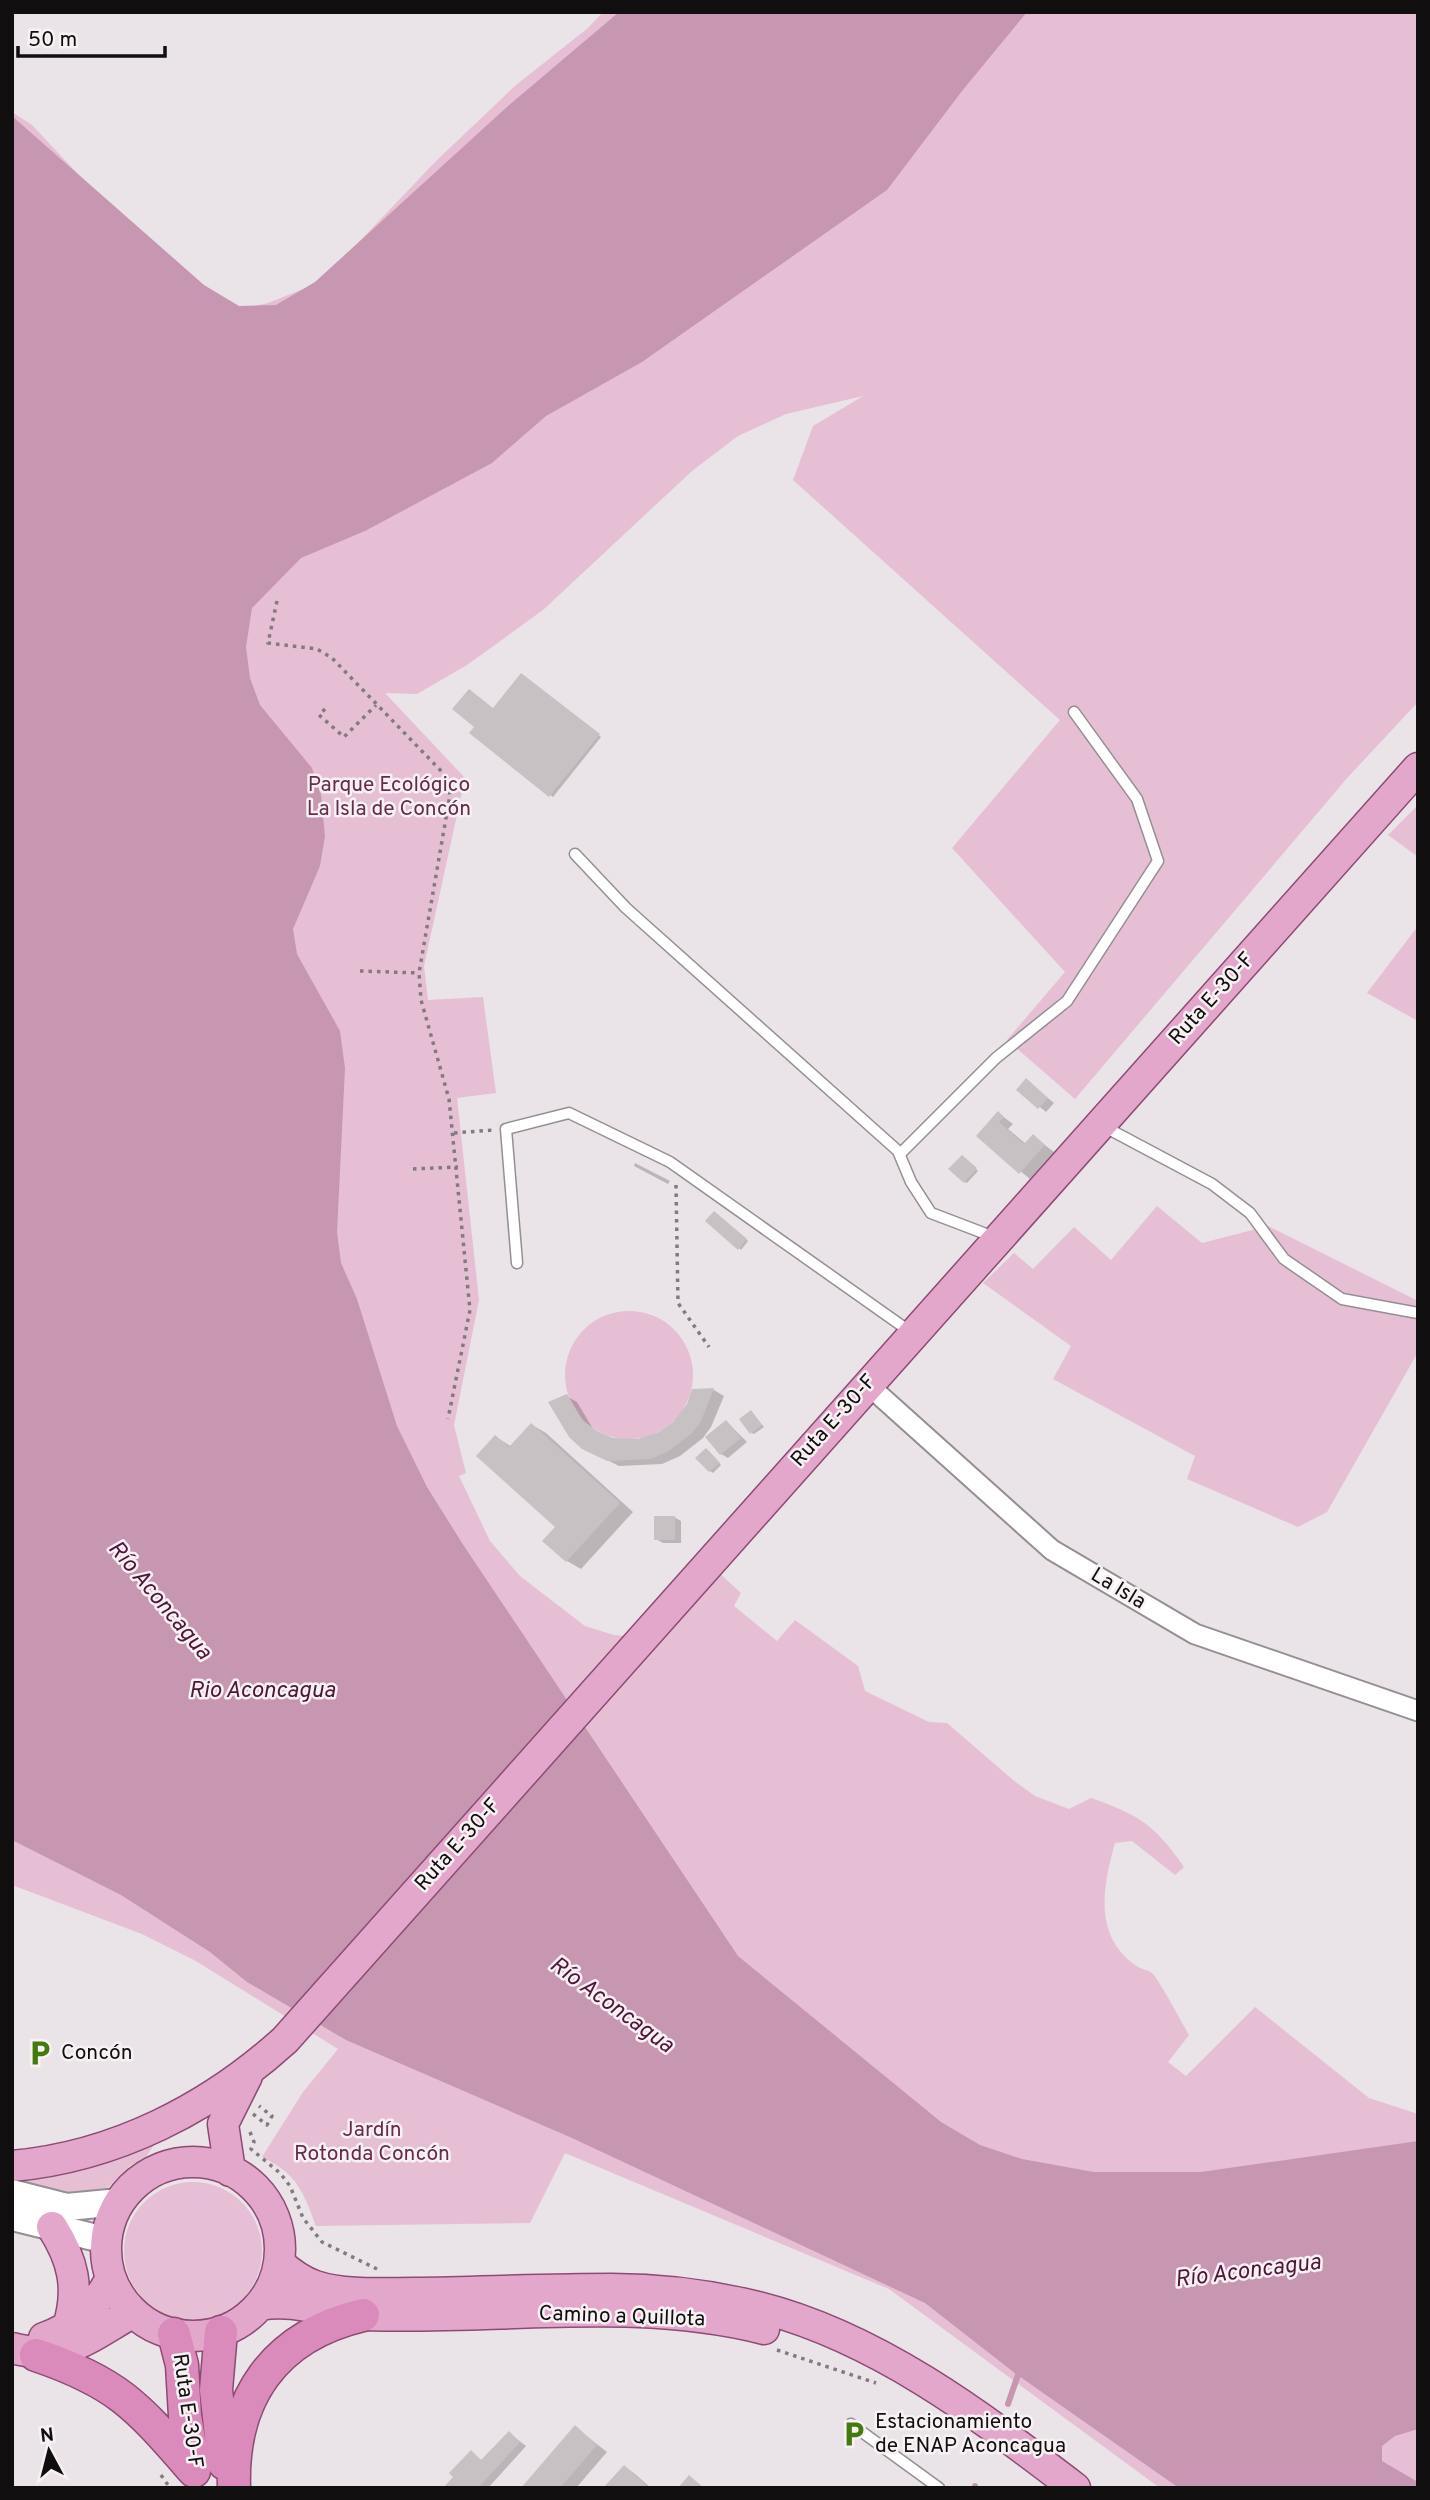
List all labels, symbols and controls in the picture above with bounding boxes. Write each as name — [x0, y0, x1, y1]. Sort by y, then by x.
scale bar — [18, 14, 164, 58]
text: 50 m — [28, 27, 77, 54]
park label: Parque Ecológico La Isla de Concón — [307, 772, 471, 823]
street label: Ruta E-30-F — [1163, 947, 1261, 1051]
street label: Ruta E-30-F — [785, 1369, 883, 1473]
water label: Río Aconcagua — [101, 1535, 217, 1667]
street label: La Isla — [1085, 1562, 1151, 1616]
water label: Rio Aconcagua — [189, 1677, 335, 1706]
street label: Ruta E-30-F — [409, 1793, 507, 1897]
water label: Río Aconcagua — [543, 1951, 679, 2061]
parking icon: Concón — [25, 2038, 55, 2068]
place label: Concón — [61, 2040, 133, 2067]
park label: Jardín Rotonda Concón — [294, 2117, 450, 2168]
water label: Río Aconcagua — [1173, 2249, 1323, 2295]
street label: Camino a Quillota — [538, 2301, 706, 2333]
street label: Ruta E-30-F — [166, 2352, 208, 2470]
place label: Estacionamiento de ENAP Aconcagua — [875, 2409, 1066, 2460]
north arrow — [14, 2416, 84, 2486]
parking icon: Estacionamiento de ENAP Aconcagua — [839, 2419, 869, 2449]
text: N — [39, 2423, 55, 2449]

